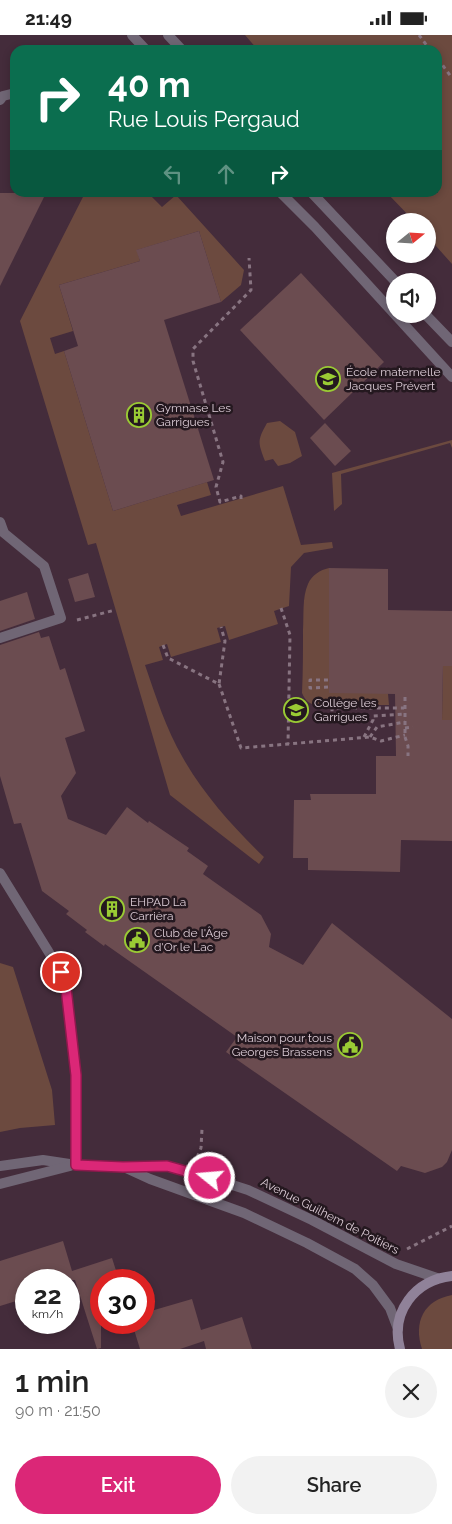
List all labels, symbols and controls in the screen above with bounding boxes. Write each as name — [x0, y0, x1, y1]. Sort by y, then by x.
text: 21:49 — [25, 7, 72, 29]
text: 40 m — [108, 64, 190, 105]
icon: right — [25, 65, 90, 130]
text: Rue Louis Pergaud — [108, 106, 300, 132]
icon: left — [159, 160, 187, 188]
icon: ahead — [212, 160, 240, 188]
icon: right — [265, 160, 293, 188]
north arrow — [386, 213, 436, 263]
map controls — [386, 213, 436, 323]
button: sound — [386, 273, 436, 323]
place label: École maternelle Jacques Prévert — [346, 365, 440, 393]
school or university icon: École maternelle Jacques Prévert — [315, 366, 341, 392]
place label: Gymnase Les Garrigues — [156, 401, 231, 429]
building icon: Gymnase Les Garrigues — [126, 402, 152, 428]
place label: Collège les Garrigues — [314, 696, 377, 724]
school or university icon: Collège les Garrigues — [283, 697, 309, 723]
place label: EHPAD La Carrièra — [130, 895, 186, 923]
building icon: EHPAD La Carrièra — [99, 896, 125, 922]
place label: Club de l'Âge d'Or le Lac — [154, 926, 228, 954]
public building icon: Club de l'Âge d'Or le Lac — [124, 927, 150, 953]
pin — [40, 951, 82, 993]
icon: arrive — [47, 958, 75, 986]
place label: Maison pour tous Georges Brassens — [232, 1031, 332, 1059]
public building icon: Maison pour tous Georges Brassens — [337, 1032, 363, 1058]
position arrow — [183, 1151, 235, 1203]
street label: Avenue Guilhem de Poitiers — [259, 1175, 402, 1257]
speed limit sign: 30 — [90, 1269, 155, 1334]
text: 22 — [33, 1280, 62, 1310]
text: km/h — [32, 1307, 63, 1321]
text: 1 min — [15, 1364, 90, 1399]
button: close — [385, 1366, 437, 1418]
text: 90 m · 21:50 — [15, 1401, 101, 1420]
button: Exit — [15, 1456, 221, 1514]
button: Share — [231, 1456, 437, 1514]

